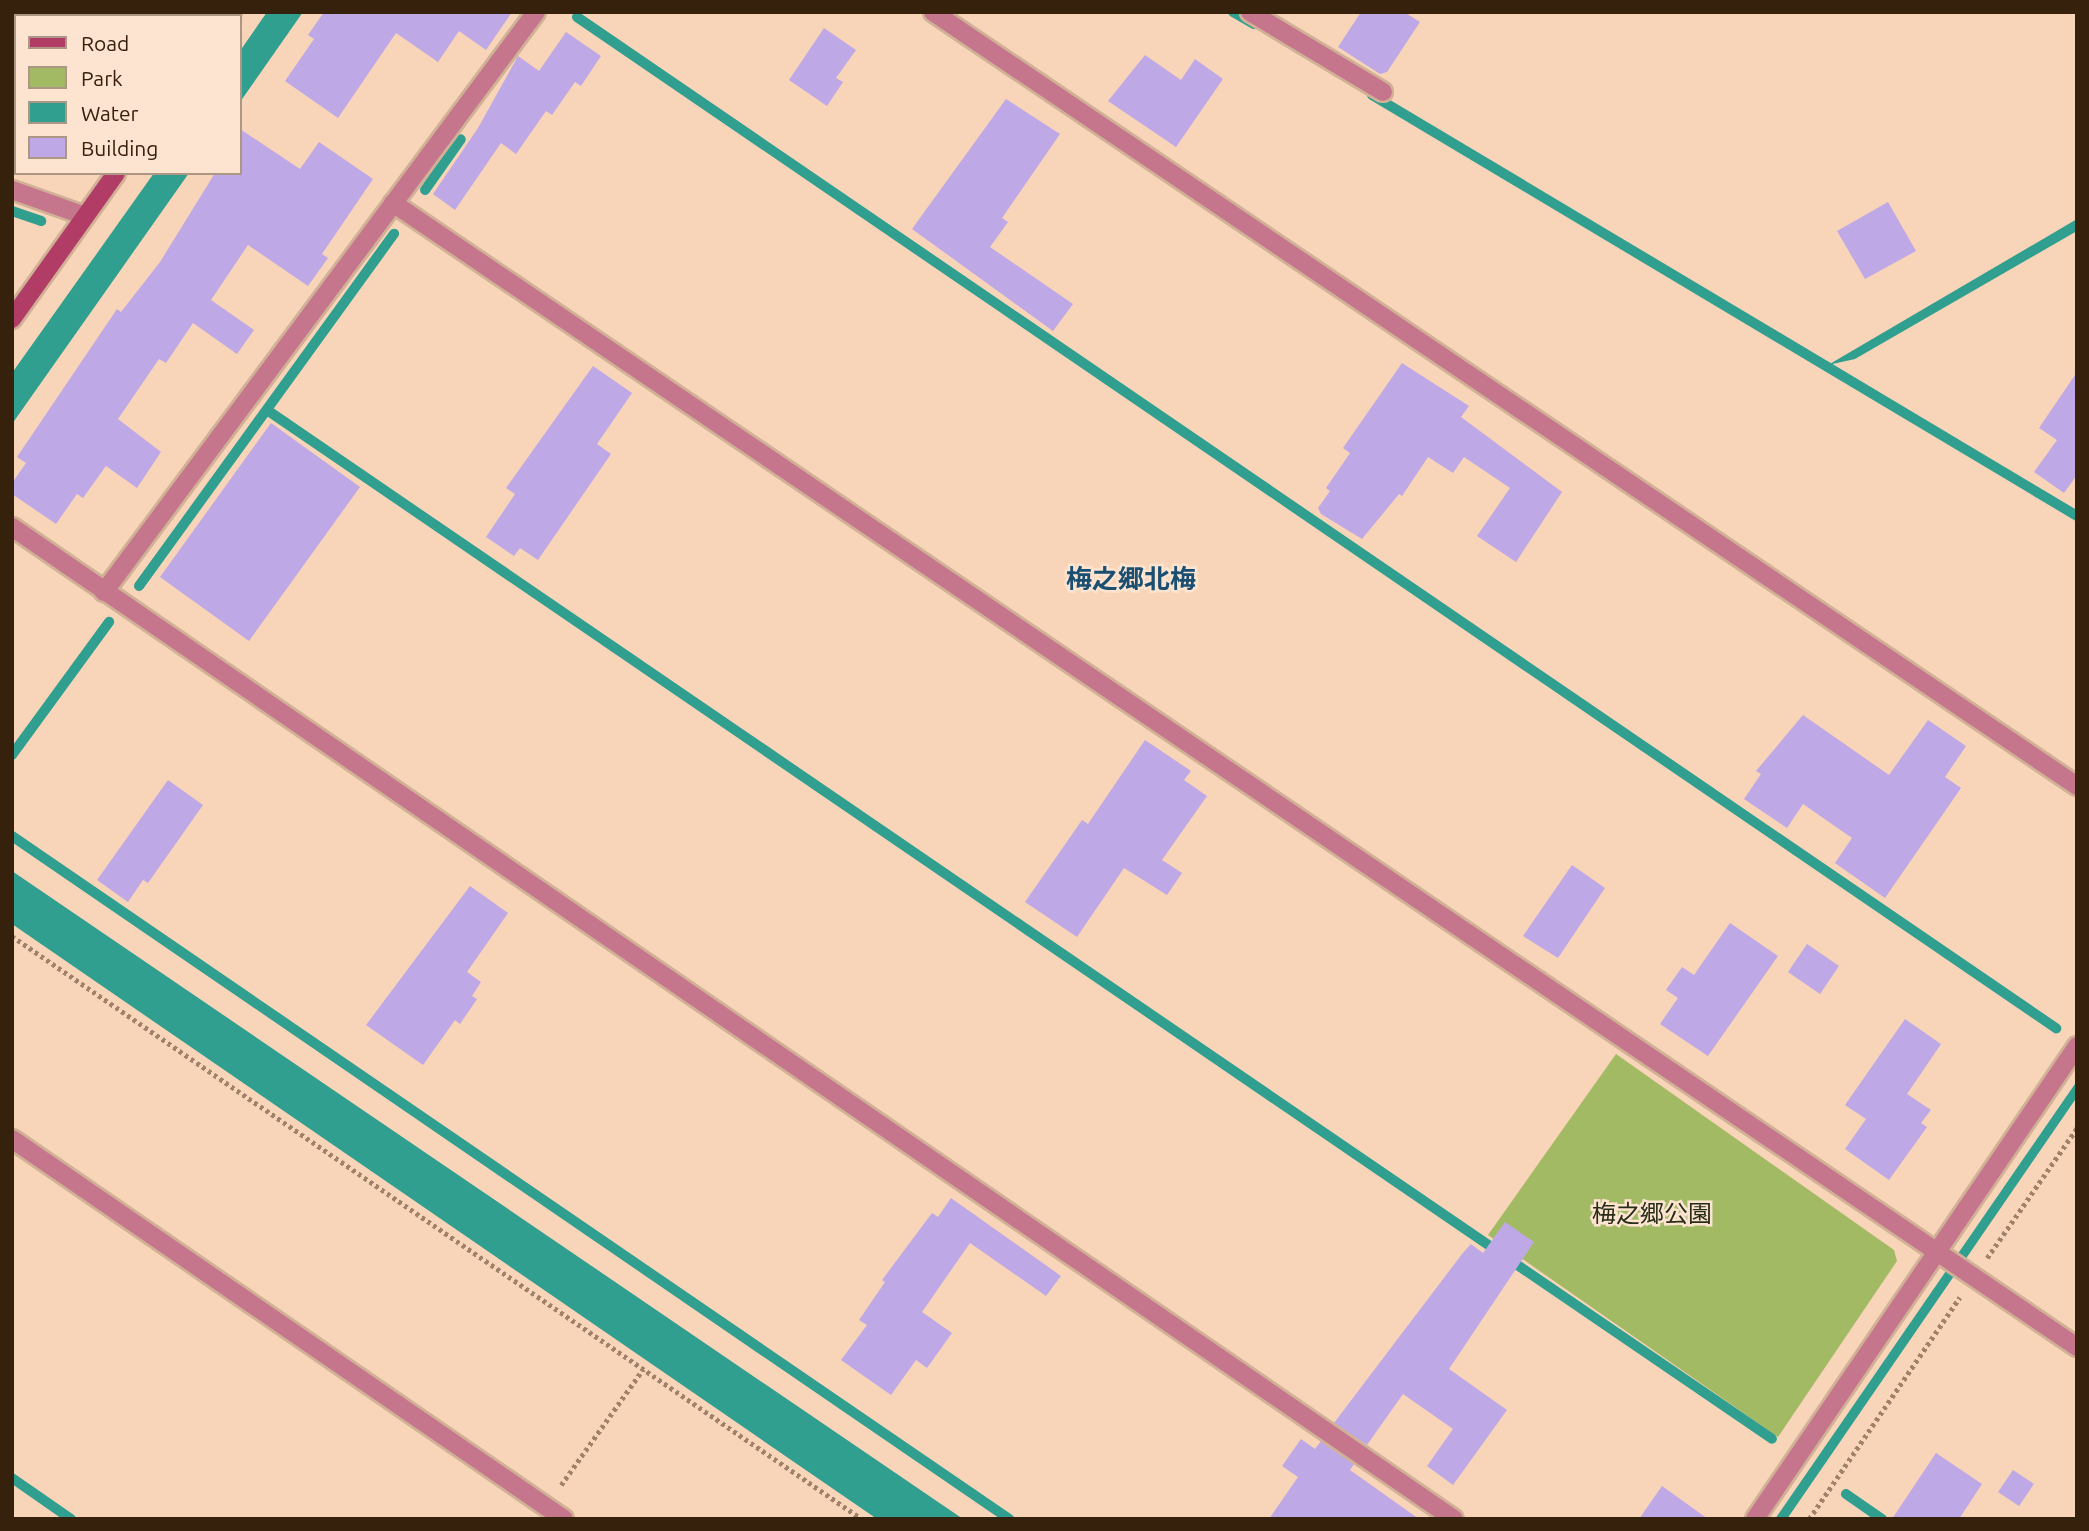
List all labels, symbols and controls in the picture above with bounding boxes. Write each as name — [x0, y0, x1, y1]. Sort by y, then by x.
legend — [14, 14, 242, 175]
text: Road — [81, 31, 129, 55]
text: Park — [81, 66, 123, 90]
text: Water — [81, 101, 139, 125]
text: Building — [81, 136, 158, 160]
district label: 梅之郷北梅 — [1066, 563, 1196, 595]
park label: 梅之郷公園 — [1592, 1200, 1712, 1228]

